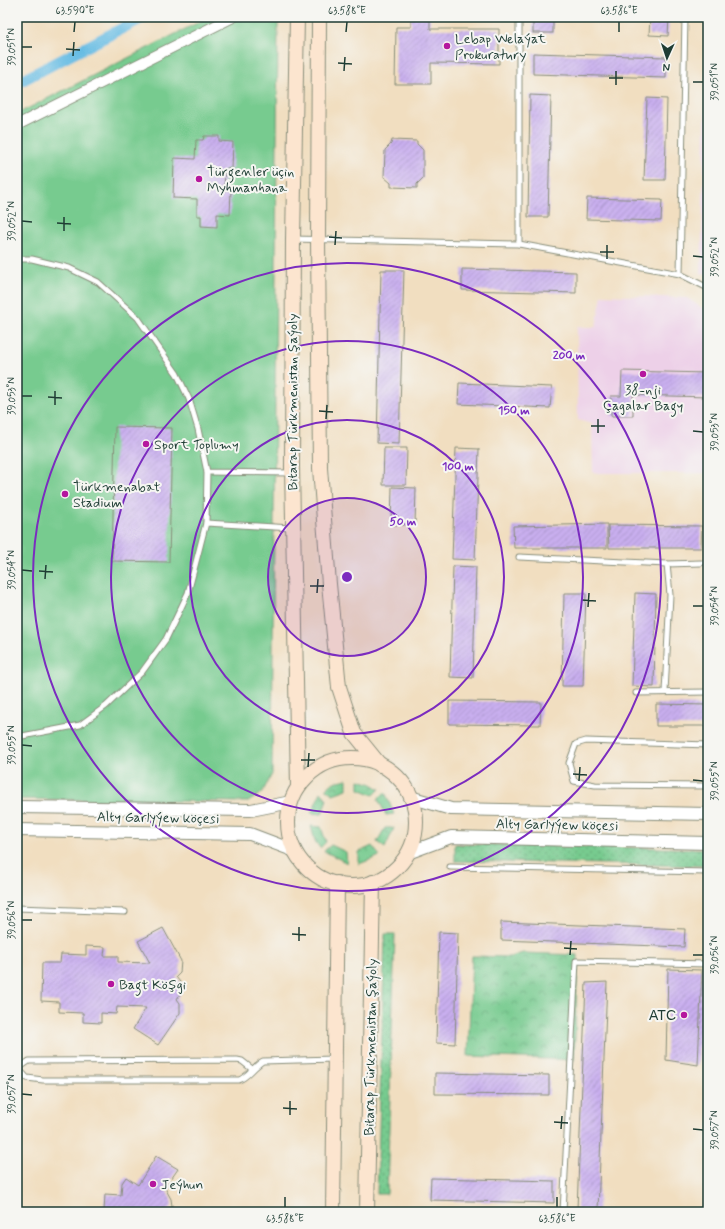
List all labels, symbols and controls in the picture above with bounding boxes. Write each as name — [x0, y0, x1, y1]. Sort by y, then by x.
text: 63.590°E — [56, 4, 95, 18]
text: 63.588°E — [328, 4, 366, 18]
text: 63.586°E — [600, 4, 638, 18]
text: 39.051°N — [5, 28, 19, 66]
place label: Lebap Welaýat Prokuratury — [455, 30, 547, 64]
north arrow — [647, 38, 687, 78]
marker: Lebap Welaýat Prokuratury — [442, 41, 452, 51]
text: N — [663, 60, 671, 74]
text: 39.051°N — [708, 63, 722, 101]
place label: Türgenler üçin Myhmanhana — [207, 163, 294, 197]
marker: Türgenler üçin Myhmanhana — [194, 174, 204, 184]
text: 39.052°N — [5, 201, 19, 241]
text: 39.052°N — [708, 237, 722, 277]
street label: Bitarap Türkmenistan şaýoly — [284, 313, 302, 491]
text: 200 m — [553, 348, 586, 364]
marker: 38-nji Çagalar Bagy — [638, 369, 648, 379]
text: 39.053°N — [5, 377, 19, 415]
place label: 38-nji Çagalar Bagy — [603, 381, 683, 417]
text: 150 m — [498, 403, 530, 419]
text: 39.053°N — [708, 413, 722, 451]
place label: Sport Toplumy — [154, 436, 239, 454]
marker: Sport Toplumy — [141, 439, 151, 449]
text: 100 m — [442, 459, 475, 475]
place label: Türkmenabat Stadium — [73, 478, 161, 512]
marker: Türkmenabat Stadium — [60, 489, 70, 499]
text: 50 m — [390, 514, 417, 530]
text: 39.054°N — [5, 550, 19, 590]
centre of rings — [340, 570, 354, 584]
text: 39.054°N — [708, 586, 722, 626]
text: 39.055°N — [5, 725, 19, 765]
text: 39.055°N — [708, 761, 722, 801]
street label: Alty Garlyýew köçesi — [97, 808, 219, 828]
street label: Alty Garlyýew köçesi — [496, 815, 618, 835]
text: 39.056°N — [5, 900, 19, 939]
text: 39.056°N — [708, 935, 722, 974]
street label: Bitarap Türkmenistan şaýoly — [360, 958, 382, 1136]
place label: Bagt Köşgi — [119, 976, 186, 996]
marker: Bagt Köşgi — [106, 979, 116, 989]
place label: АТС — [649, 1007, 676, 1025]
marker: АТС — [679, 1010, 689, 1020]
text: 39.057°N — [5, 1074, 19, 1114]
text: 39.057°N — [708, 1110, 722, 1150]
place label: Jeýhun — [161, 1176, 203, 1194]
marker: Jeýhun — [148, 1179, 158, 1189]
text: 63.588°E — [266, 1212, 304, 1226]
text: 63.586°E — [538, 1212, 576, 1226]

